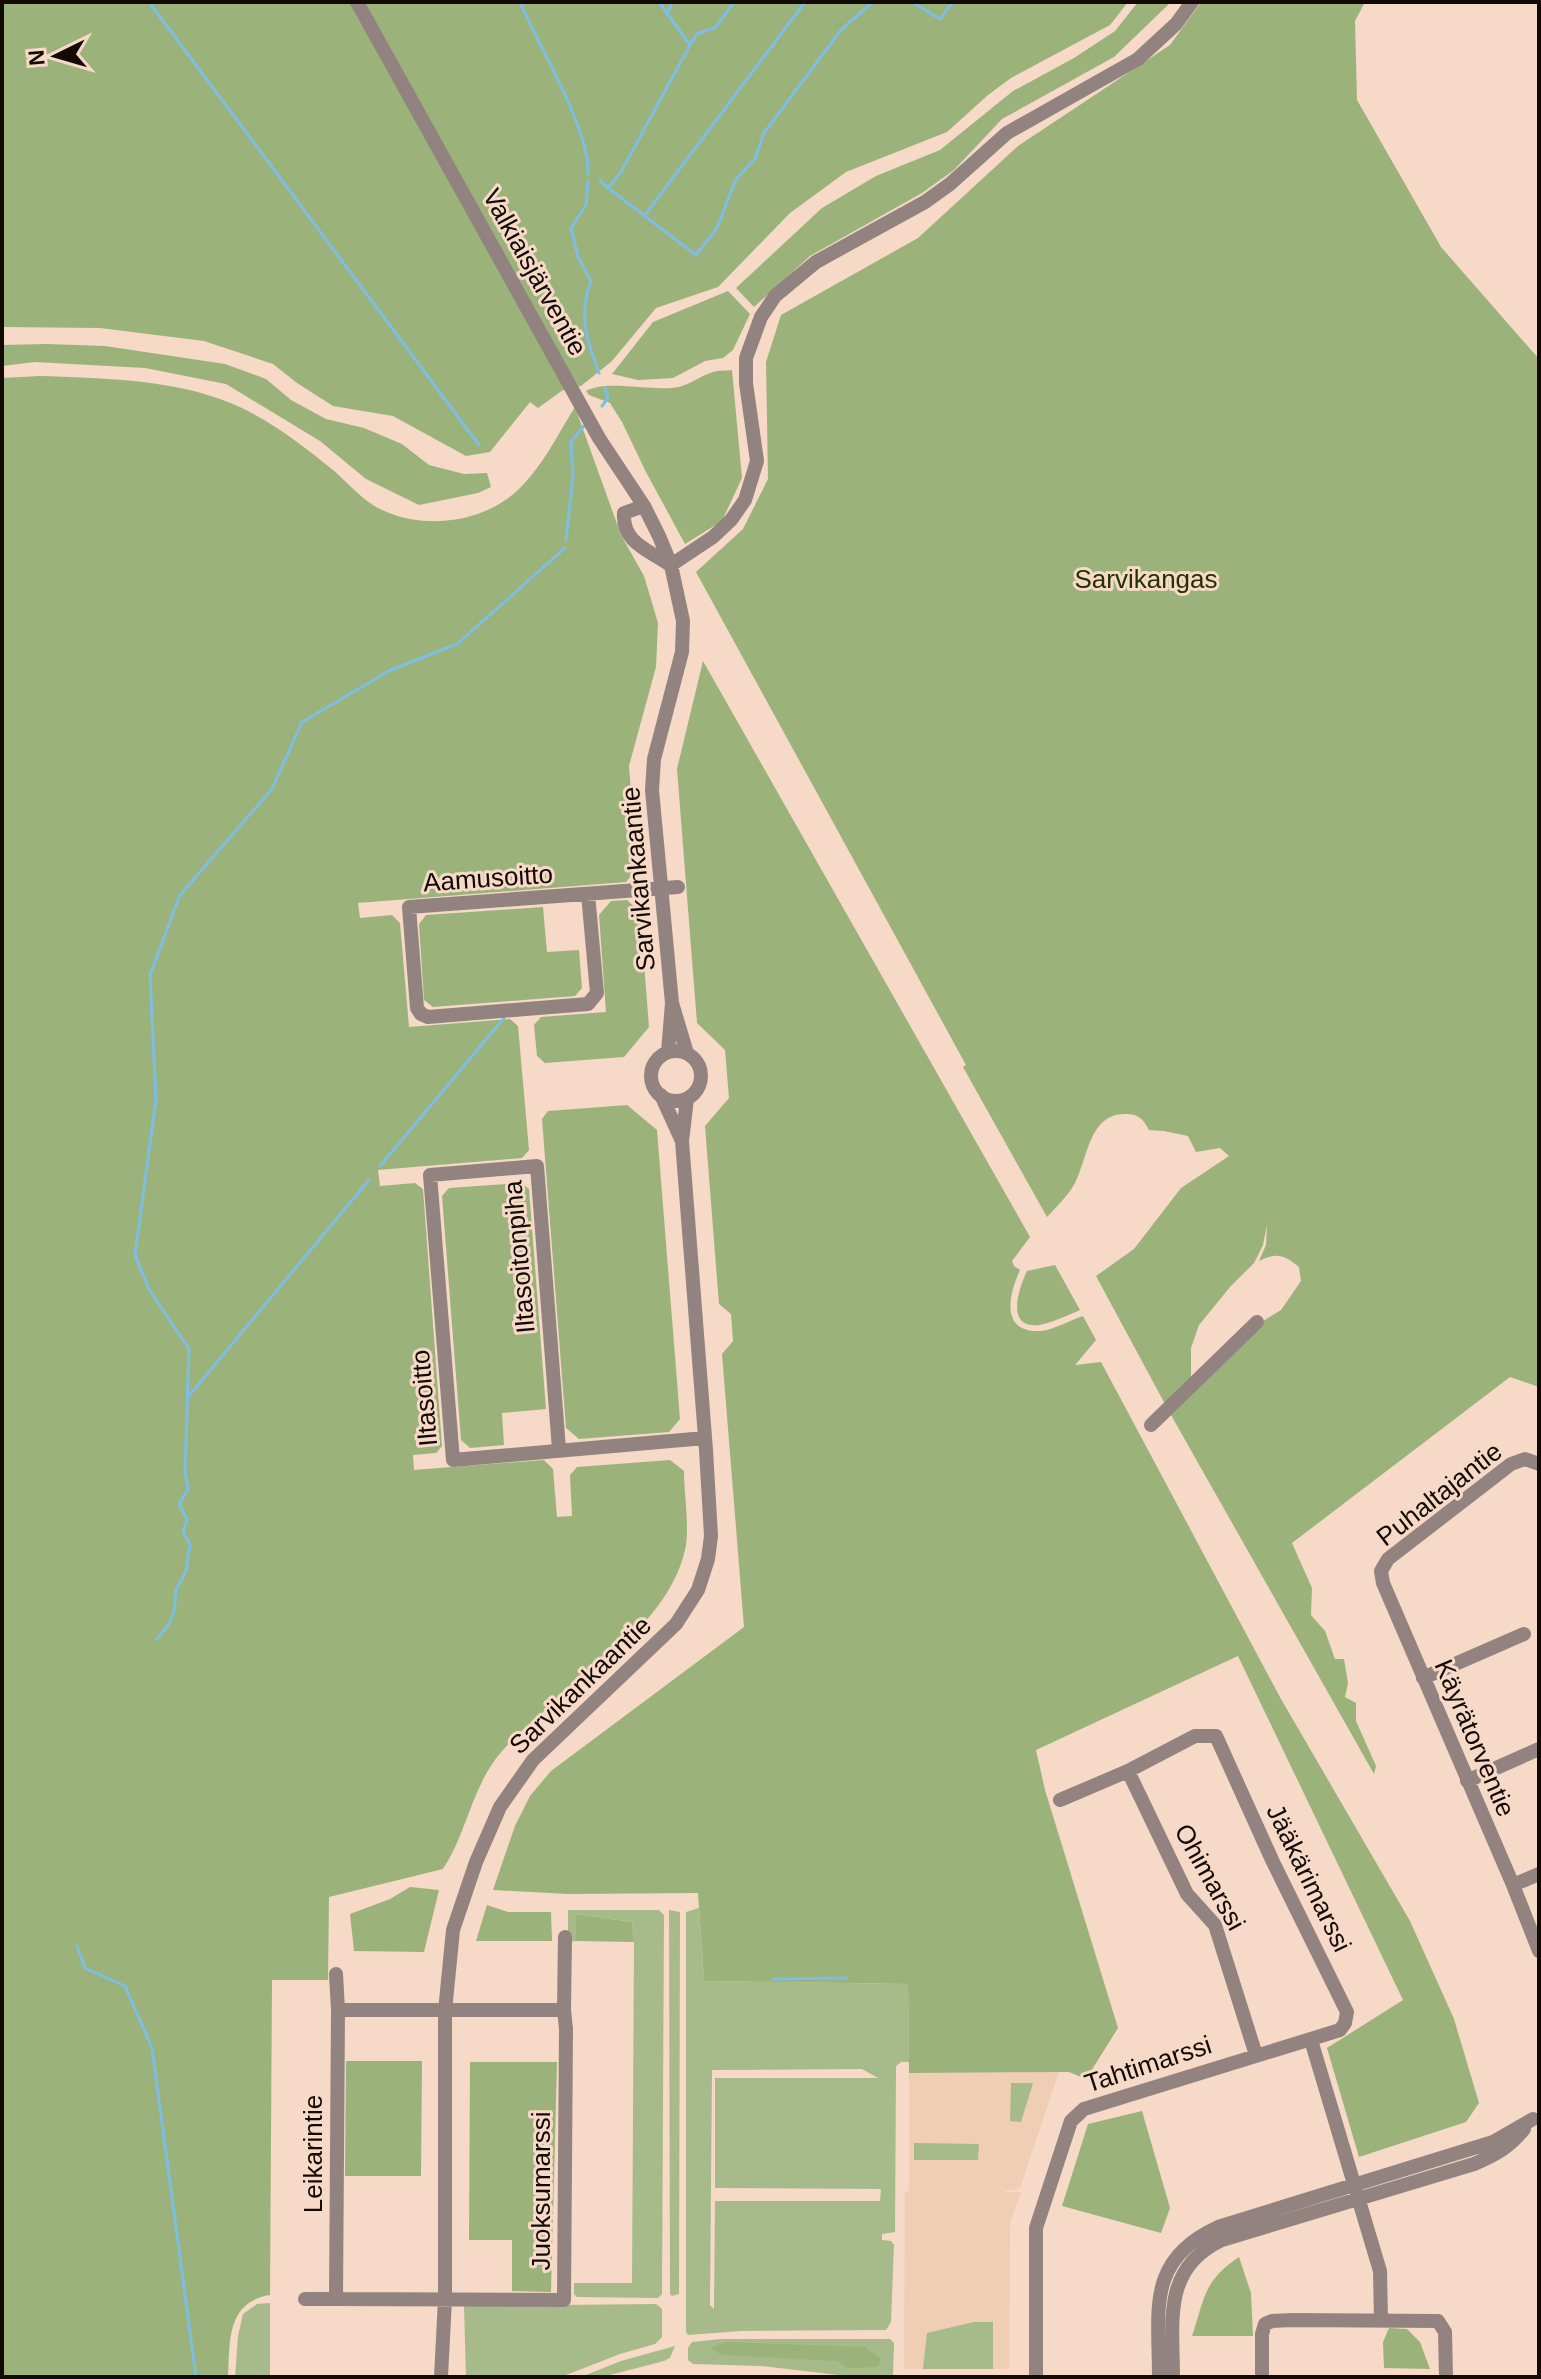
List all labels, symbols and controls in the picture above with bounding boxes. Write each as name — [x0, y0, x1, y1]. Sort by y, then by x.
north arrow — [16, 16, 96, 96]
text: N — [23, 49, 50, 67]
street label: Valkiaisjärventie — [477, 183, 593, 361]
park label: Sarvikangas — [1074, 564, 1218, 594]
street label: Sarvikankaantie — [615, 786, 661, 972]
street label: Aamusoitto — [422, 858, 554, 898]
street label: Iltasoitonpiha — [497, 1179, 541, 1335]
street label: Iltasoitto — [405, 1348, 443, 1448]
street label: Puhaltajantie — [1371, 1436, 1507, 1552]
street label: Sarvikankaantie — [503, 1610, 657, 1760]
street label: Käyrätorventie — [1428, 1655, 1522, 1821]
street label: Jääkärimarssi — [1260, 1799, 1358, 1957]
street label: Ohimarssi — [1169, 1819, 1251, 1935]
street label: Tahtimarssi — [1081, 2029, 1215, 2099]
street label: Leikarintie — [298, 2095, 328, 2213]
street label: Juoksumarssi — [526, 2112, 556, 2270]

